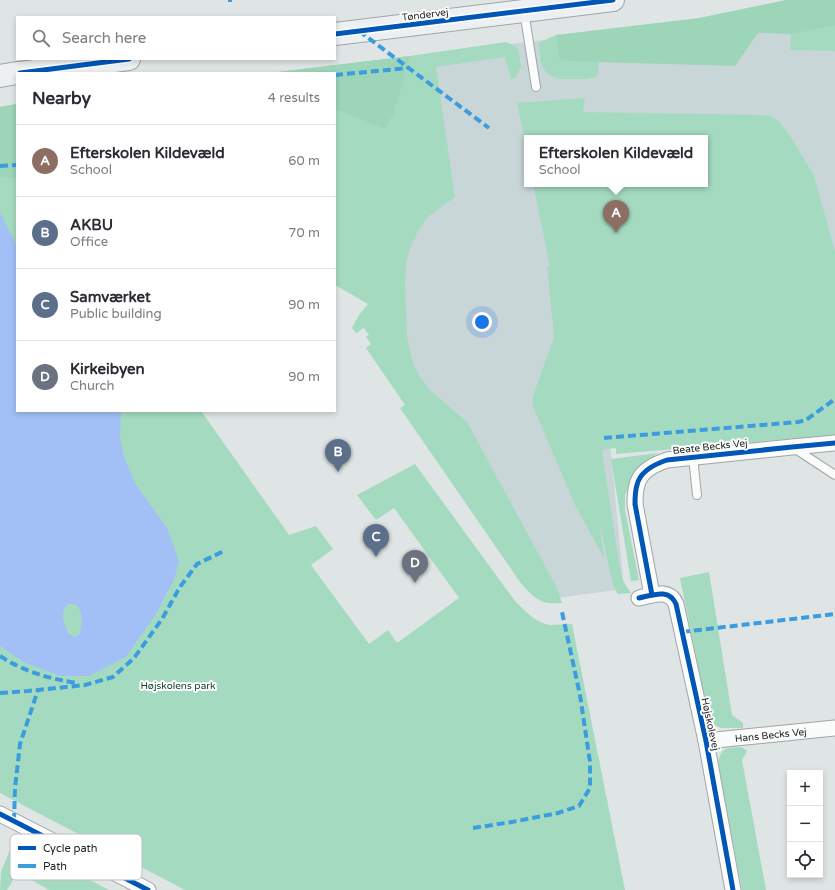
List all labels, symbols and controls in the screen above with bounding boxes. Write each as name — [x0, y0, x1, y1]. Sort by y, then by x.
street label: Tøndervej — [401, 6, 449, 24]
search box — [16, 16, 336, 60]
icon: search — [30, 27, 52, 49]
text: Search here — [62, 29, 146, 47]
text: Nearby — [32, 88, 91, 109]
text: 4 results — [268, 90, 320, 106]
popup — [524, 135, 708, 187]
text: Efterskolen Kildevæld — [70, 144, 225, 162]
text: Efterskolen Kildevæld — [539, 144, 693, 162]
text: A — [40, 153, 50, 169]
text: 60 m — [288, 153, 320, 169]
text: School — [70, 162, 112, 178]
text: School — [539, 162, 581, 178]
pin: A — [603, 200, 629, 233]
text: AKBU — [70, 216, 113, 234]
text: B — [40, 225, 50, 241]
text: 70 m — [288, 225, 320, 241]
text: Office — [70, 234, 108, 250]
text: Samværket — [70, 288, 151, 306]
text: C — [40, 297, 50, 313]
text: 90 m — [288, 297, 320, 313]
text: Public building — [70, 306, 162, 322]
your location — [472, 312, 492, 332]
text: Kirkeibyen — [70, 360, 145, 378]
text: D — [40, 369, 50, 385]
text: 90 m — [288, 369, 320, 385]
text: Church — [70, 378, 114, 394]
street label: Beate Becks Vej — [672, 437, 748, 457]
pin: B — [325, 439, 351, 472]
pin: C — [363, 524, 389, 557]
pin: D — [402, 550, 428, 583]
park label: Højskolens park — [140, 680, 216, 692]
street label: Højskolevej — [699, 697, 721, 752]
street label: Hans Becks Vej — [734, 726, 807, 745]
map controls — [787, 770, 823, 878]
button: + — [787, 770, 823, 806]
button: − — [787, 806, 823, 842]
legend — [10, 834, 142, 880]
text: Cycle path — [43, 842, 98, 855]
button: locate — [787, 842, 823, 878]
text: Path — [43, 860, 67, 873]

